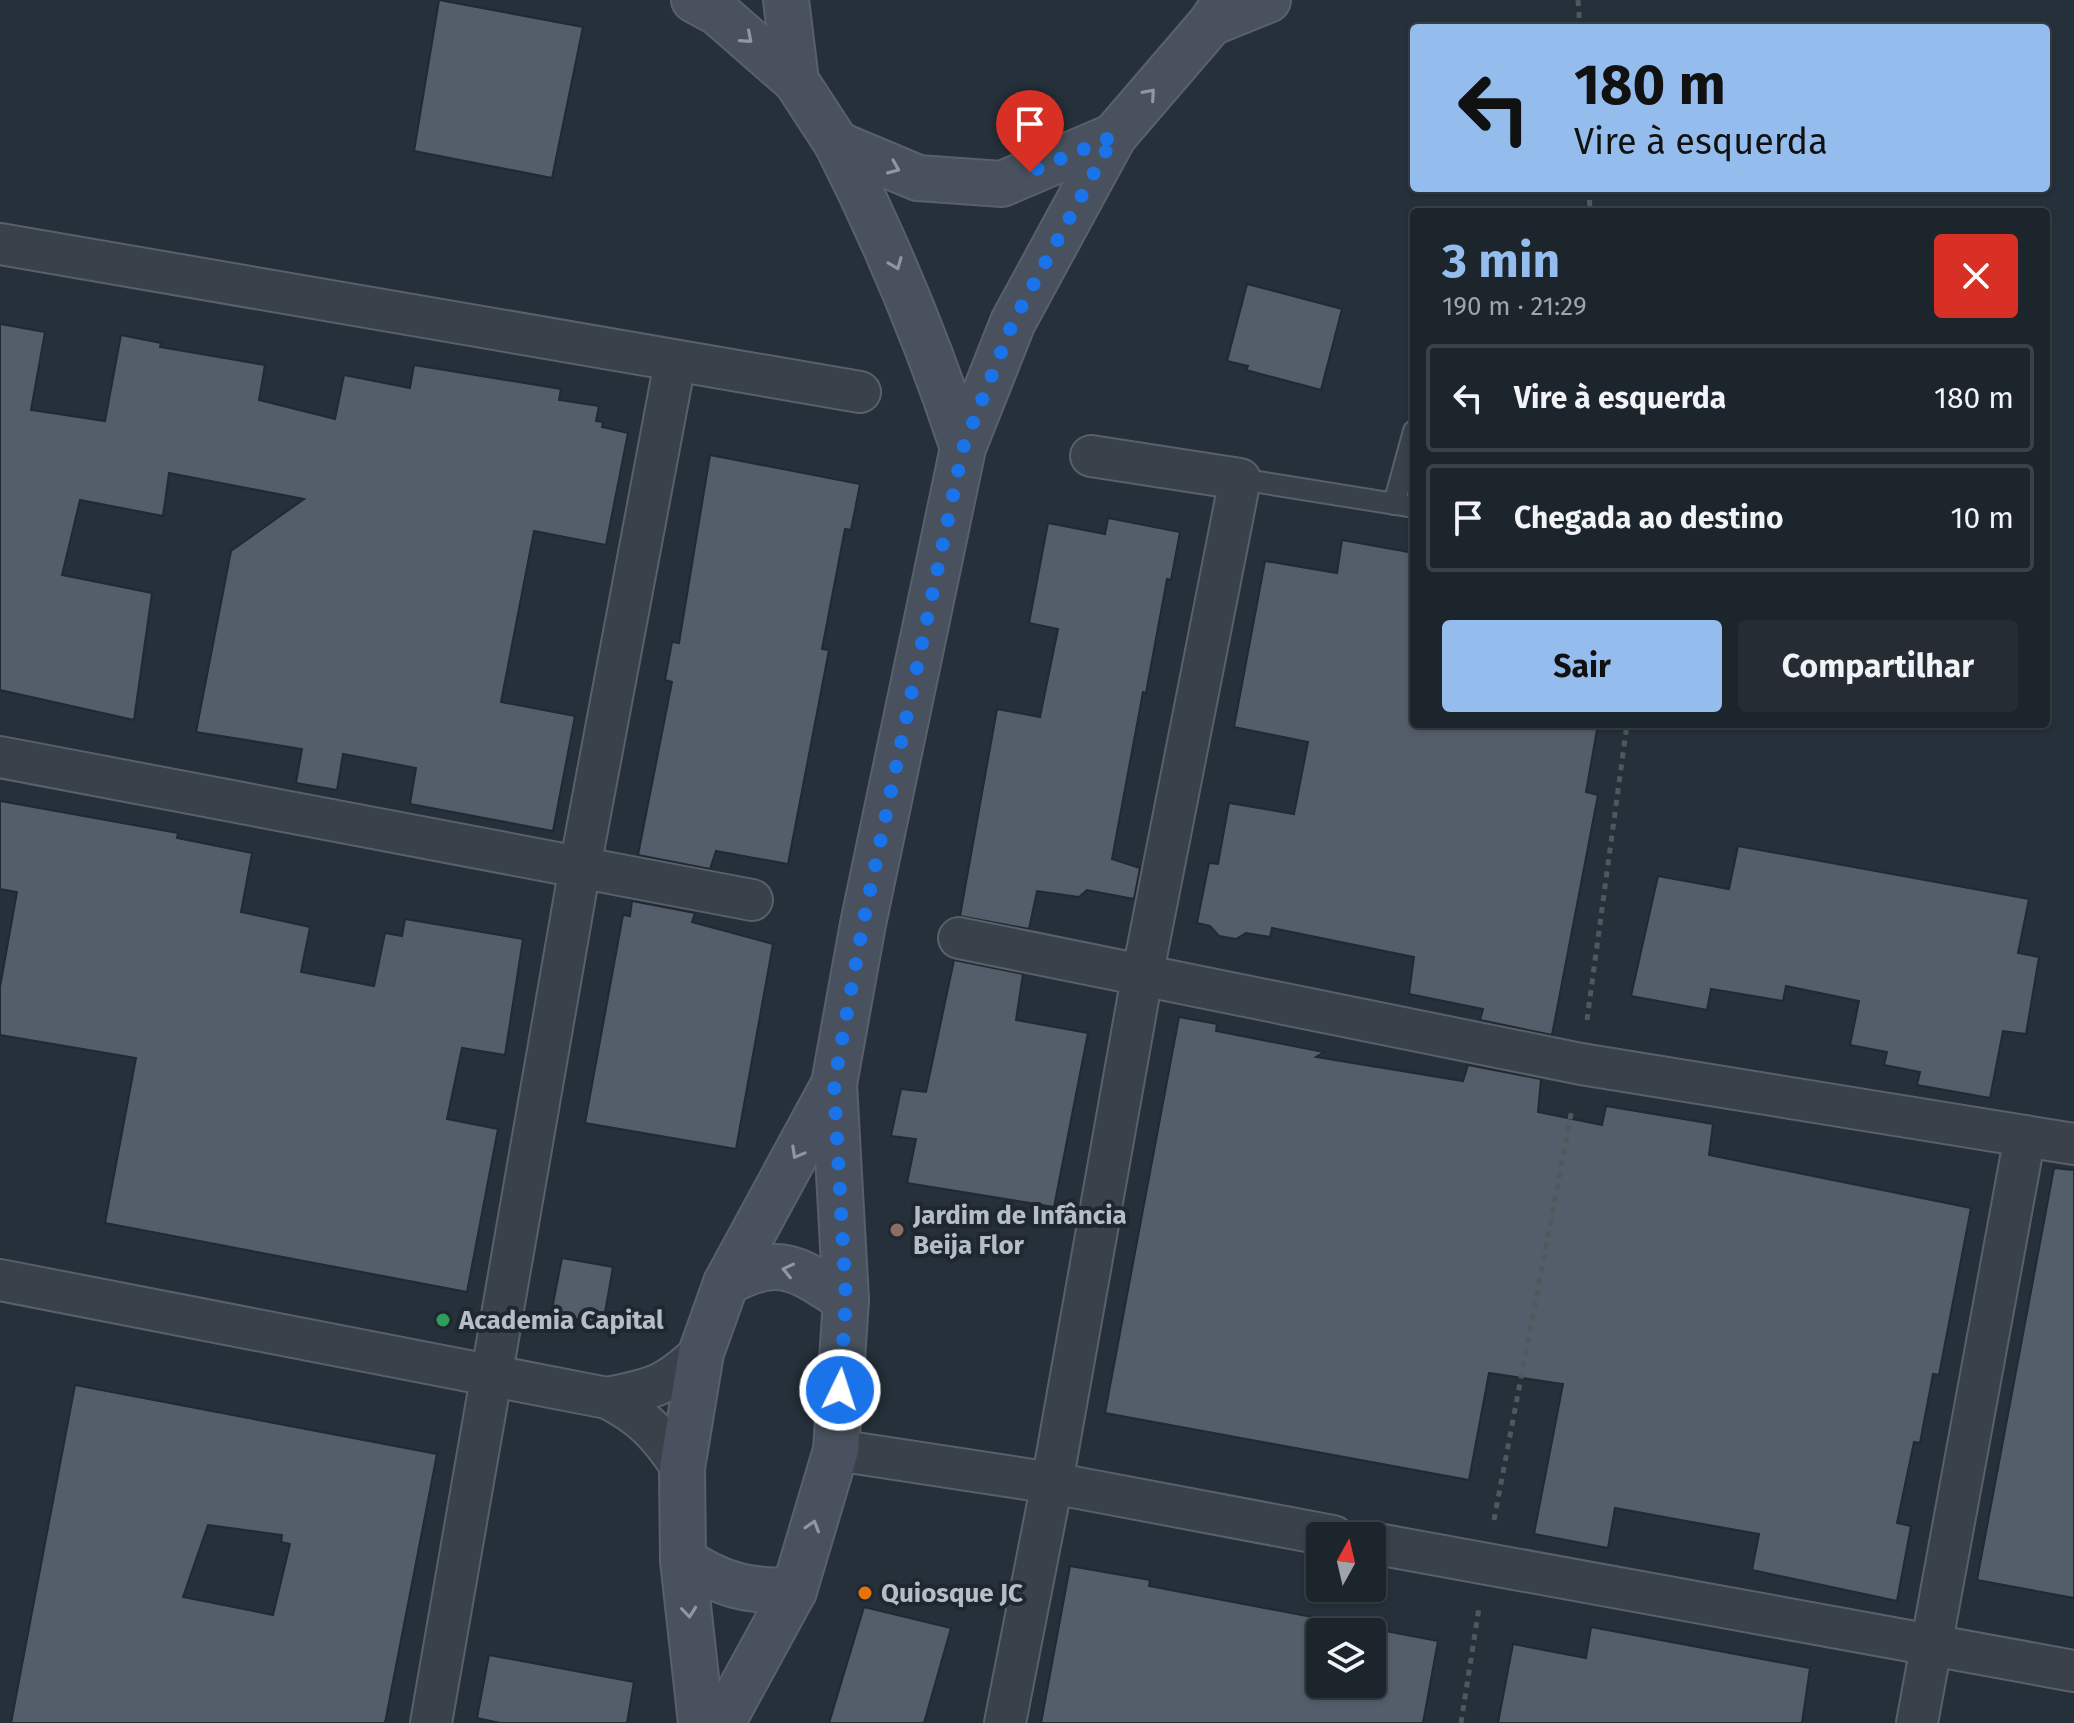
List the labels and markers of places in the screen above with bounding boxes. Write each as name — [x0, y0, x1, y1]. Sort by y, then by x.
pin — [996, 90, 1064, 172]
place label: Jardim de Infância Beija Flor — [912, 1200, 1127, 1261]
marker: Jardim de Infância Beija Flor — [888, 1221, 906, 1239]
place label: Academia Capital — [458, 1305, 664, 1336]
marker: Academia Capital — [434, 1311, 452, 1329]
place label: Quiosque JC — [881, 1578, 1023, 1609]
marker: Quiosque JC — [856, 1584, 874, 1602]

